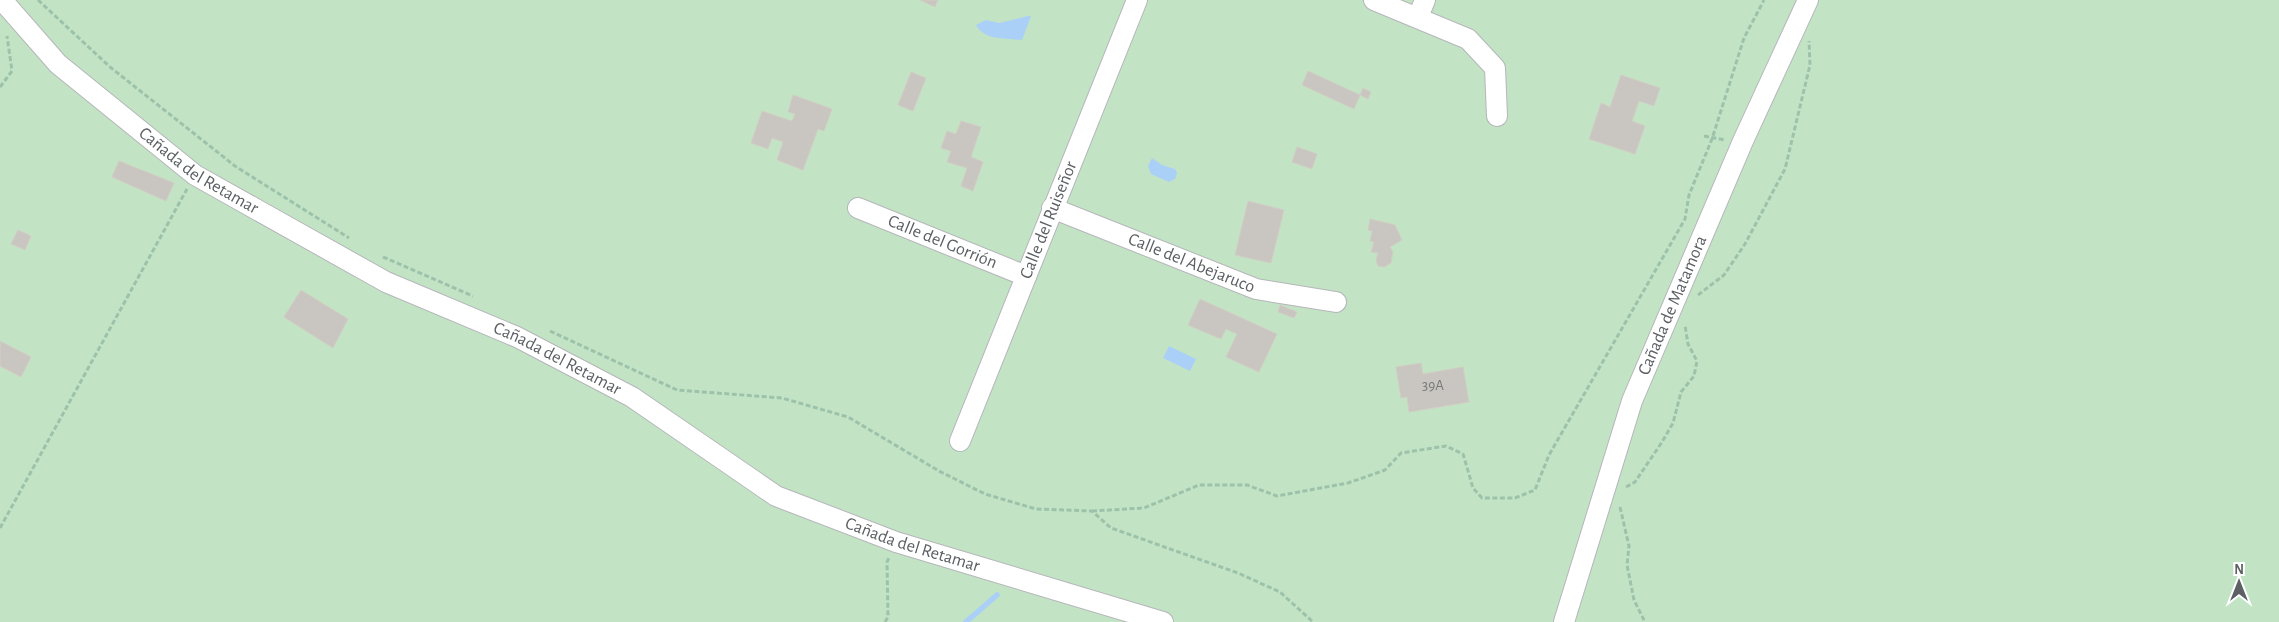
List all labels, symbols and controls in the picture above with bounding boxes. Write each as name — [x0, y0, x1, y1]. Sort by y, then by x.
street label: Cañada del Retamar — [135, 124, 262, 218]
street label: Calle del Ruiseñor — [1017, 159, 1080, 281]
street label: Calle del Gorrión — [885, 212, 1000, 272]
street label: Calle del Abejaruco — [1126, 230, 1257, 297]
street label: Cañada de Matamora — [1635, 233, 1710, 378]
street label: Cañada del Retamar — [491, 319, 624, 399]
house number: 39A — [1422, 378, 1444, 393]
street label: Cañada del Retamar — [843, 514, 982, 576]
north arrow — [2214, 557, 2264, 607]
text: N — [2234, 563, 2244, 577]

